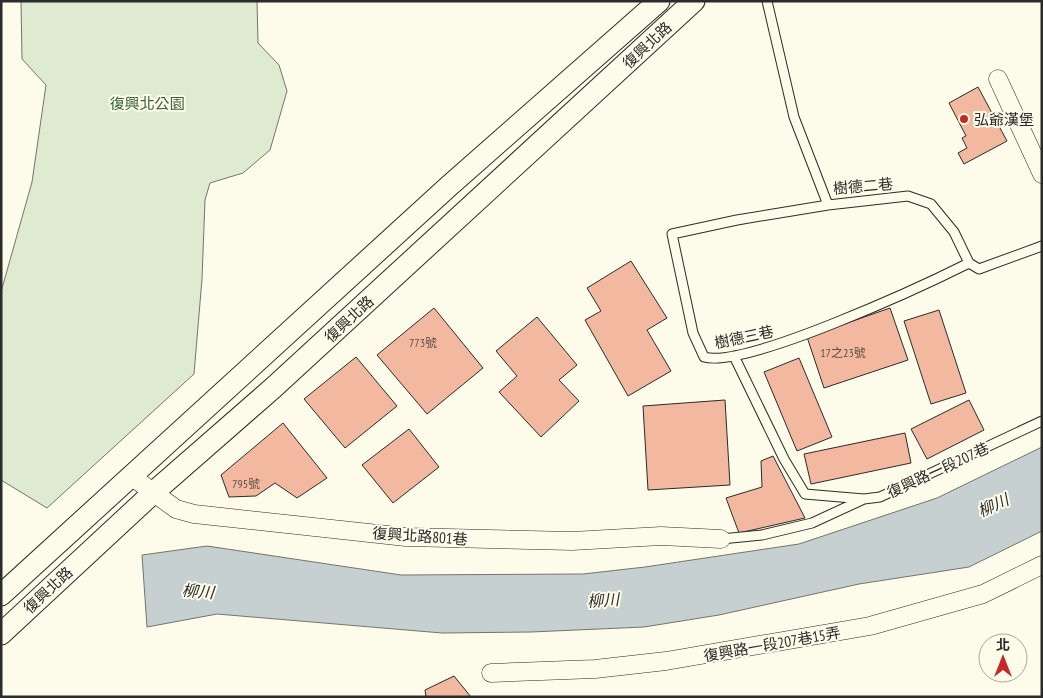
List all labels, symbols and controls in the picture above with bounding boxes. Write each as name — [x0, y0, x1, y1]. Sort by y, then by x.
street label: 復興北路 — [619, 18, 675, 72]
park label: 復興北公園 — [109, 94, 185, 113]
place label: 弘爺漢堡 — [974, 110, 1034, 129]
marker: 弘爺漢堡 — [958, 113, 970, 125]
street label: 樹德二巷 — [832, 174, 894, 198]
street label: 復興北路 — [321, 292, 377, 346]
street label: 樹德三巷 — [713, 321, 775, 353]
house number: 773號 — [409, 335, 437, 350]
house number: 17之23號 — [820, 345, 866, 360]
street label: 復興路一段207巷 — [884, 438, 992, 502]
house number: 795號 — [232, 476, 260, 491]
water label: 柳川 — [974, 488, 1014, 521]
street label: 復興北路801巷 — [372, 523, 468, 549]
street label: 復興北路 — [20, 563, 76, 617]
water label: 柳川 — [181, 580, 217, 603]
water label: 柳川 — [586, 589, 622, 611]
street label: 復興路一段207巷15弄 — [702, 623, 842, 665]
north arrow — [978, 633, 1028, 683]
text: 北 — [996, 636, 1010, 654]

